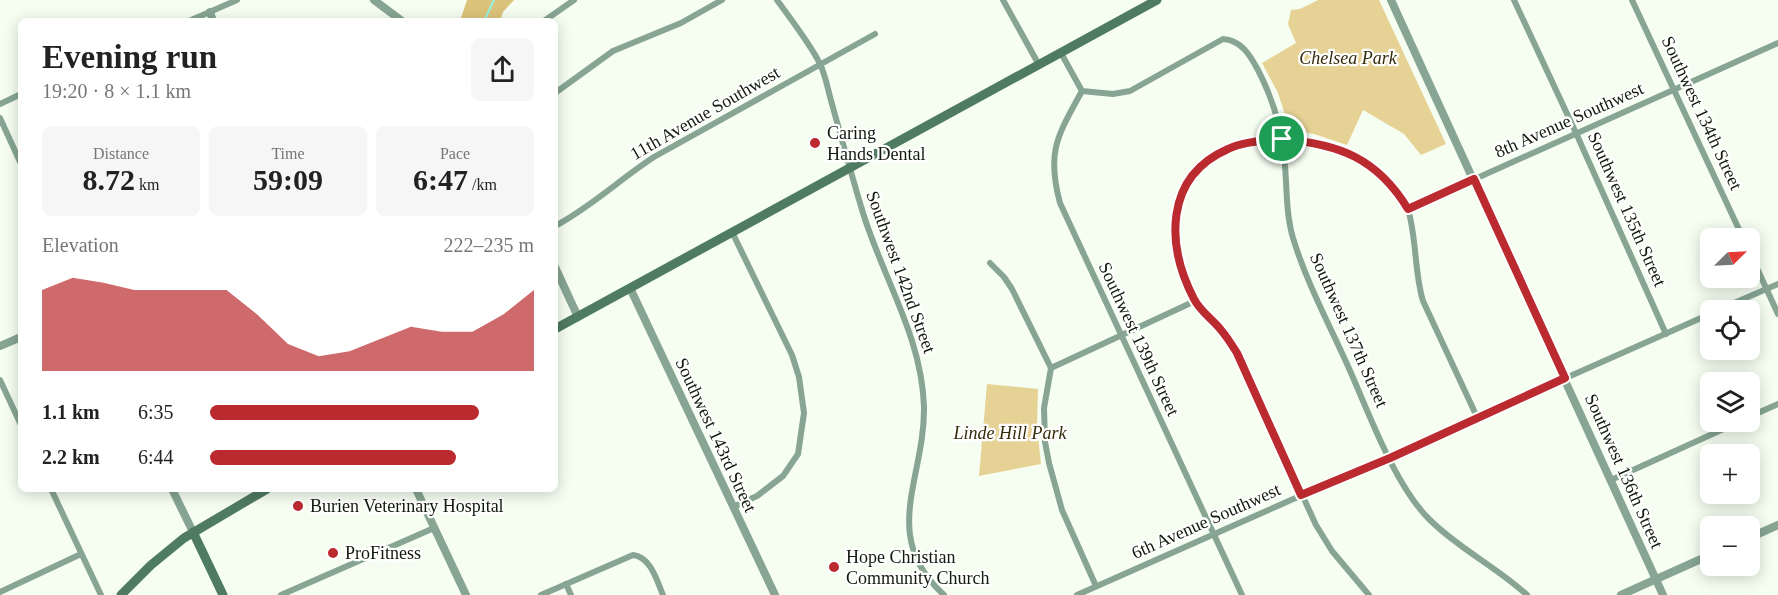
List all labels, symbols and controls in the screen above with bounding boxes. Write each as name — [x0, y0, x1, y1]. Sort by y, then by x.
street label: Southwest 134th Street — [1658, 33, 1746, 193]
button: share — [471, 38, 534, 101]
text: Evening run — [42, 39, 217, 75]
park label: Chelsea Park — [1299, 48, 1398, 68]
street label: 11th Avenue Southwest — [627, 62, 783, 164]
street label: 8th Avenue Southwest — [1492, 78, 1646, 162]
text: 19:20 · 8 × 1.1 km — [42, 80, 191, 102]
pin — [1256, 113, 1307, 164]
icon: arrive — [1265, 122, 1298, 155]
place label: Caring Hands Dental — [827, 123, 925, 164]
street label: Southwest 135th Street — [1584, 129, 1670, 289]
marker: Caring Hands Dental — [808, 136, 822, 150]
text: Distance — [93, 145, 149, 162]
text: Time — [271, 145, 305, 162]
text: Pace — [440, 145, 470, 162]
text: 8.72 — [83, 163, 135, 196]
text: 59:09 — [253, 163, 323, 196]
text: 6:47 — [413, 163, 468, 196]
text: km — [135, 176, 159, 193]
text: /km — [468, 176, 497, 193]
street label: Southwest 142nd Street — [862, 188, 940, 356]
north arrow — [1700, 228, 1760, 288]
map controls — [1700, 228, 1760, 576]
text: Elevation — [42, 234, 119, 256]
text: 222–235 m — [443, 234, 534, 256]
street label: Southwest 137th Street — [1306, 250, 1392, 410]
street label: Southwest 139th Street — [1095, 259, 1183, 419]
button: locate — [1700, 300, 1760, 360]
street label: Southwest 143rd Street — [671, 355, 761, 515]
button: layers — [1700, 372, 1760, 432]
street label: Southwest 136th Street — [1581, 391, 1667, 551]
text: 1.1 km — [42, 401, 100, 423]
text: 6:35 — [138, 401, 174, 423]
park label: Linde Hill Park — [953, 423, 1068, 443]
button: + — [1700, 444, 1760, 504]
text: 2.2 km — [42, 446, 100, 468]
text: 6:44 — [138, 446, 174, 468]
street label: 6th Avenue Southwest — [1129, 479, 1283, 563]
place label: Burien Veterinary Hospital — [310, 496, 504, 516]
marker: Burien Veterinary Hospital — [291, 499, 305, 513]
button: − — [1700, 516, 1760, 576]
place label: ProFitness — [345, 543, 421, 563]
marker: ProFitness — [326, 546, 340, 560]
place label: Hope Christian Community Church — [846, 547, 990, 588]
marker: Hope Christian Community Church — [827, 560, 841, 574]

